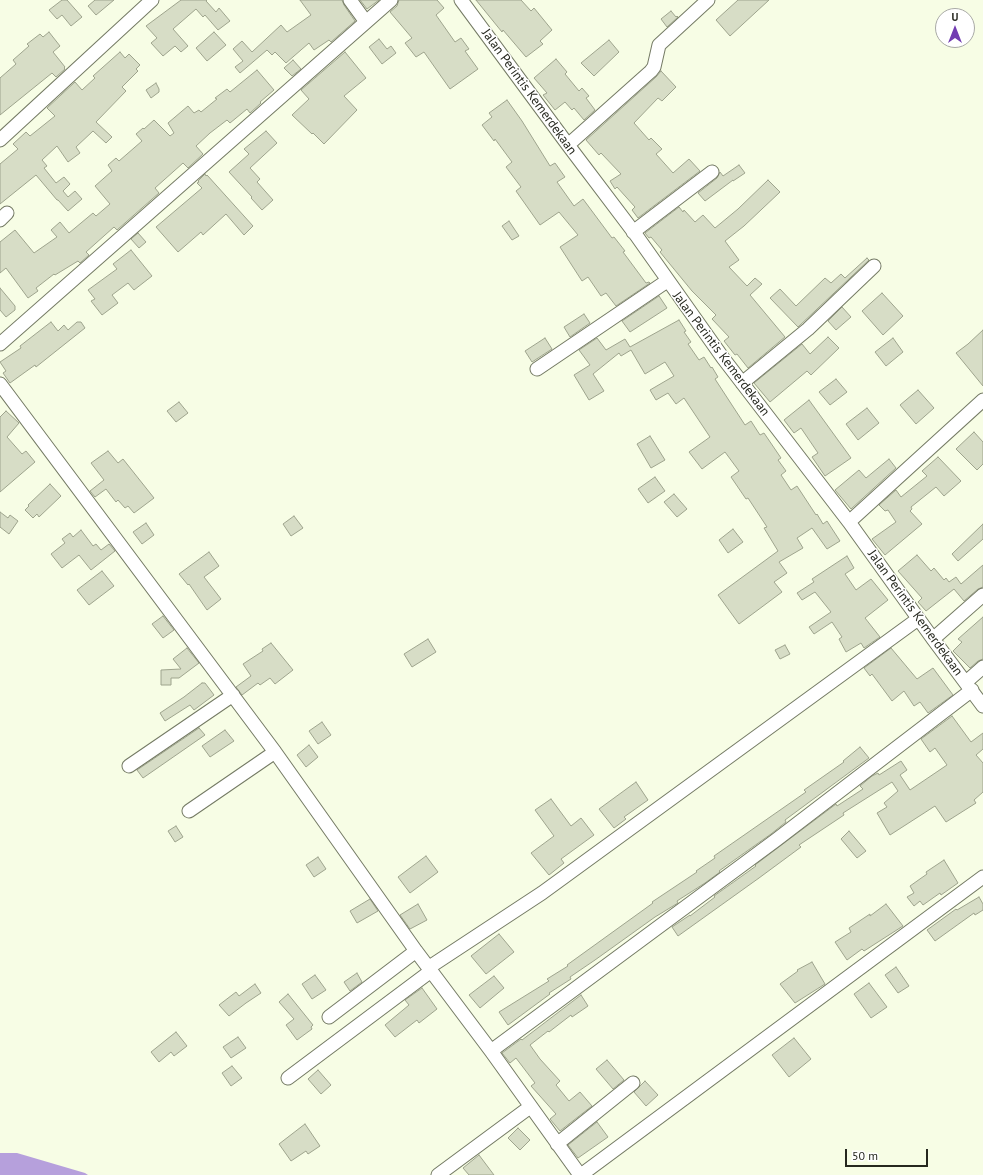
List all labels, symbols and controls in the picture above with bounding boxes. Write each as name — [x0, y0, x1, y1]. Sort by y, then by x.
north arrow — [935, 8, 975, 48]
text: U — [952, 10, 958, 24]
street label: Jalan Perintis Kemerdekaan — [478, 26, 580, 158]
street label: Jalan Perintis Kemerdekaan — [669, 289, 773, 419]
street label: Jalan Perintis Kemerdekaan — [864, 547, 966, 679]
scale bar — [847, 1141, 930, 1167]
text: 50 m — [852, 1148, 878, 1163]

